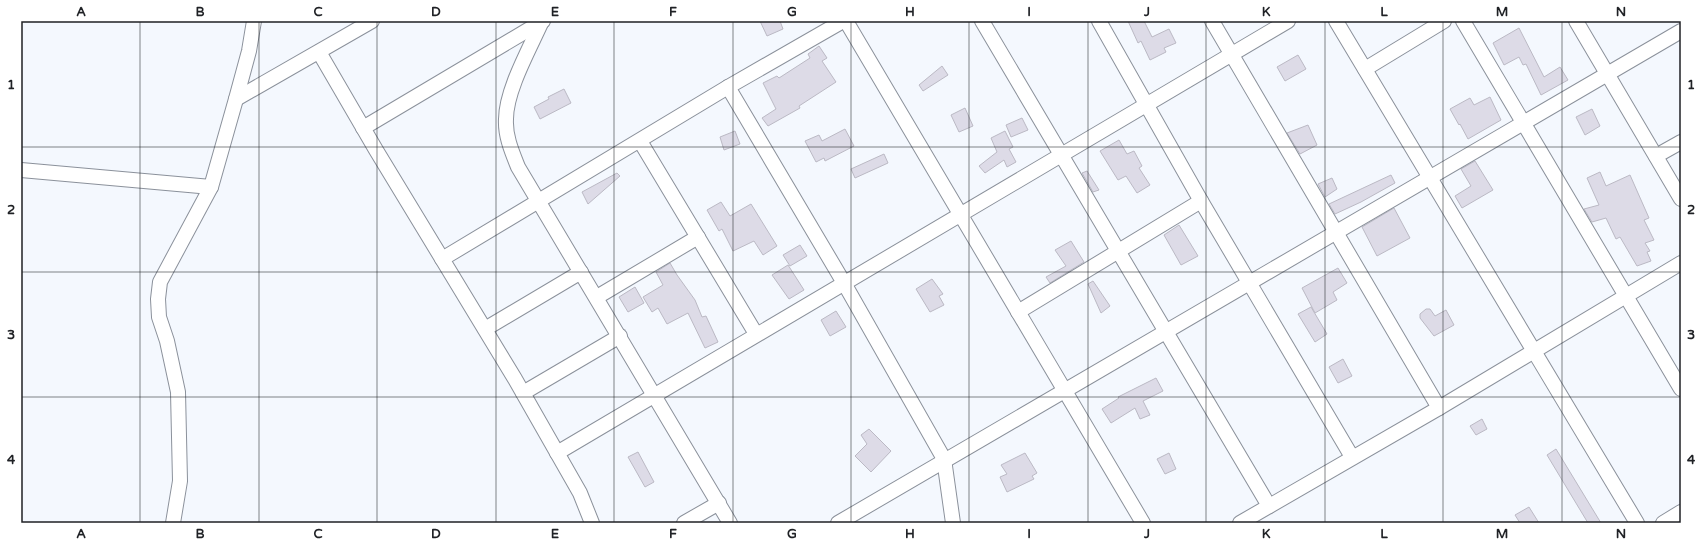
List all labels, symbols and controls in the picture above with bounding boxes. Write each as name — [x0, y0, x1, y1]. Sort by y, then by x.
text: A — [76, 4, 86, 20]
text: B — [195, 4, 205, 20]
text: C — [313, 4, 323, 20]
text: D — [431, 4, 441, 20]
text: E — [551, 4, 559, 20]
text: F — [669, 4, 677, 20]
text: G — [787, 4, 797, 20]
text: H — [905, 4, 915, 20]
text: I — [1027, 4, 1031, 20]
text: J — [1143, 4, 1150, 20]
text: K — [1262, 4, 1271, 20]
text: L — [1380, 4, 1388, 20]
text: M — [1496, 4, 1508, 20]
text: N — [1616, 4, 1626, 20]
text: 1 — [7, 77, 15, 93]
text: 1 — [1687, 77, 1695, 93]
text: 2 — [7, 202, 15, 218]
text: 2 — [1687, 202, 1695, 218]
text: 3 — [7, 327, 15, 343]
text: 3 — [1687, 327, 1695, 343]
text: 4 — [7, 452, 16, 468]
text: 4 — [1687, 452, 1696, 468]
text: A — [76, 526, 86, 542]
text: B — [195, 526, 205, 542]
text: C — [313, 526, 323, 542]
text: D — [431, 526, 441, 542]
text: E — [551, 526, 559, 542]
text: F — [669, 526, 677, 542]
text: G — [787, 526, 797, 542]
text: H — [905, 526, 915, 542]
text: I — [1027, 526, 1031, 542]
text: J — [1143, 526, 1150, 542]
text: K — [1262, 526, 1271, 542]
text: L — [1380, 526, 1388, 542]
text: M — [1496, 526, 1508, 542]
text: N — [1616, 526, 1626, 542]

